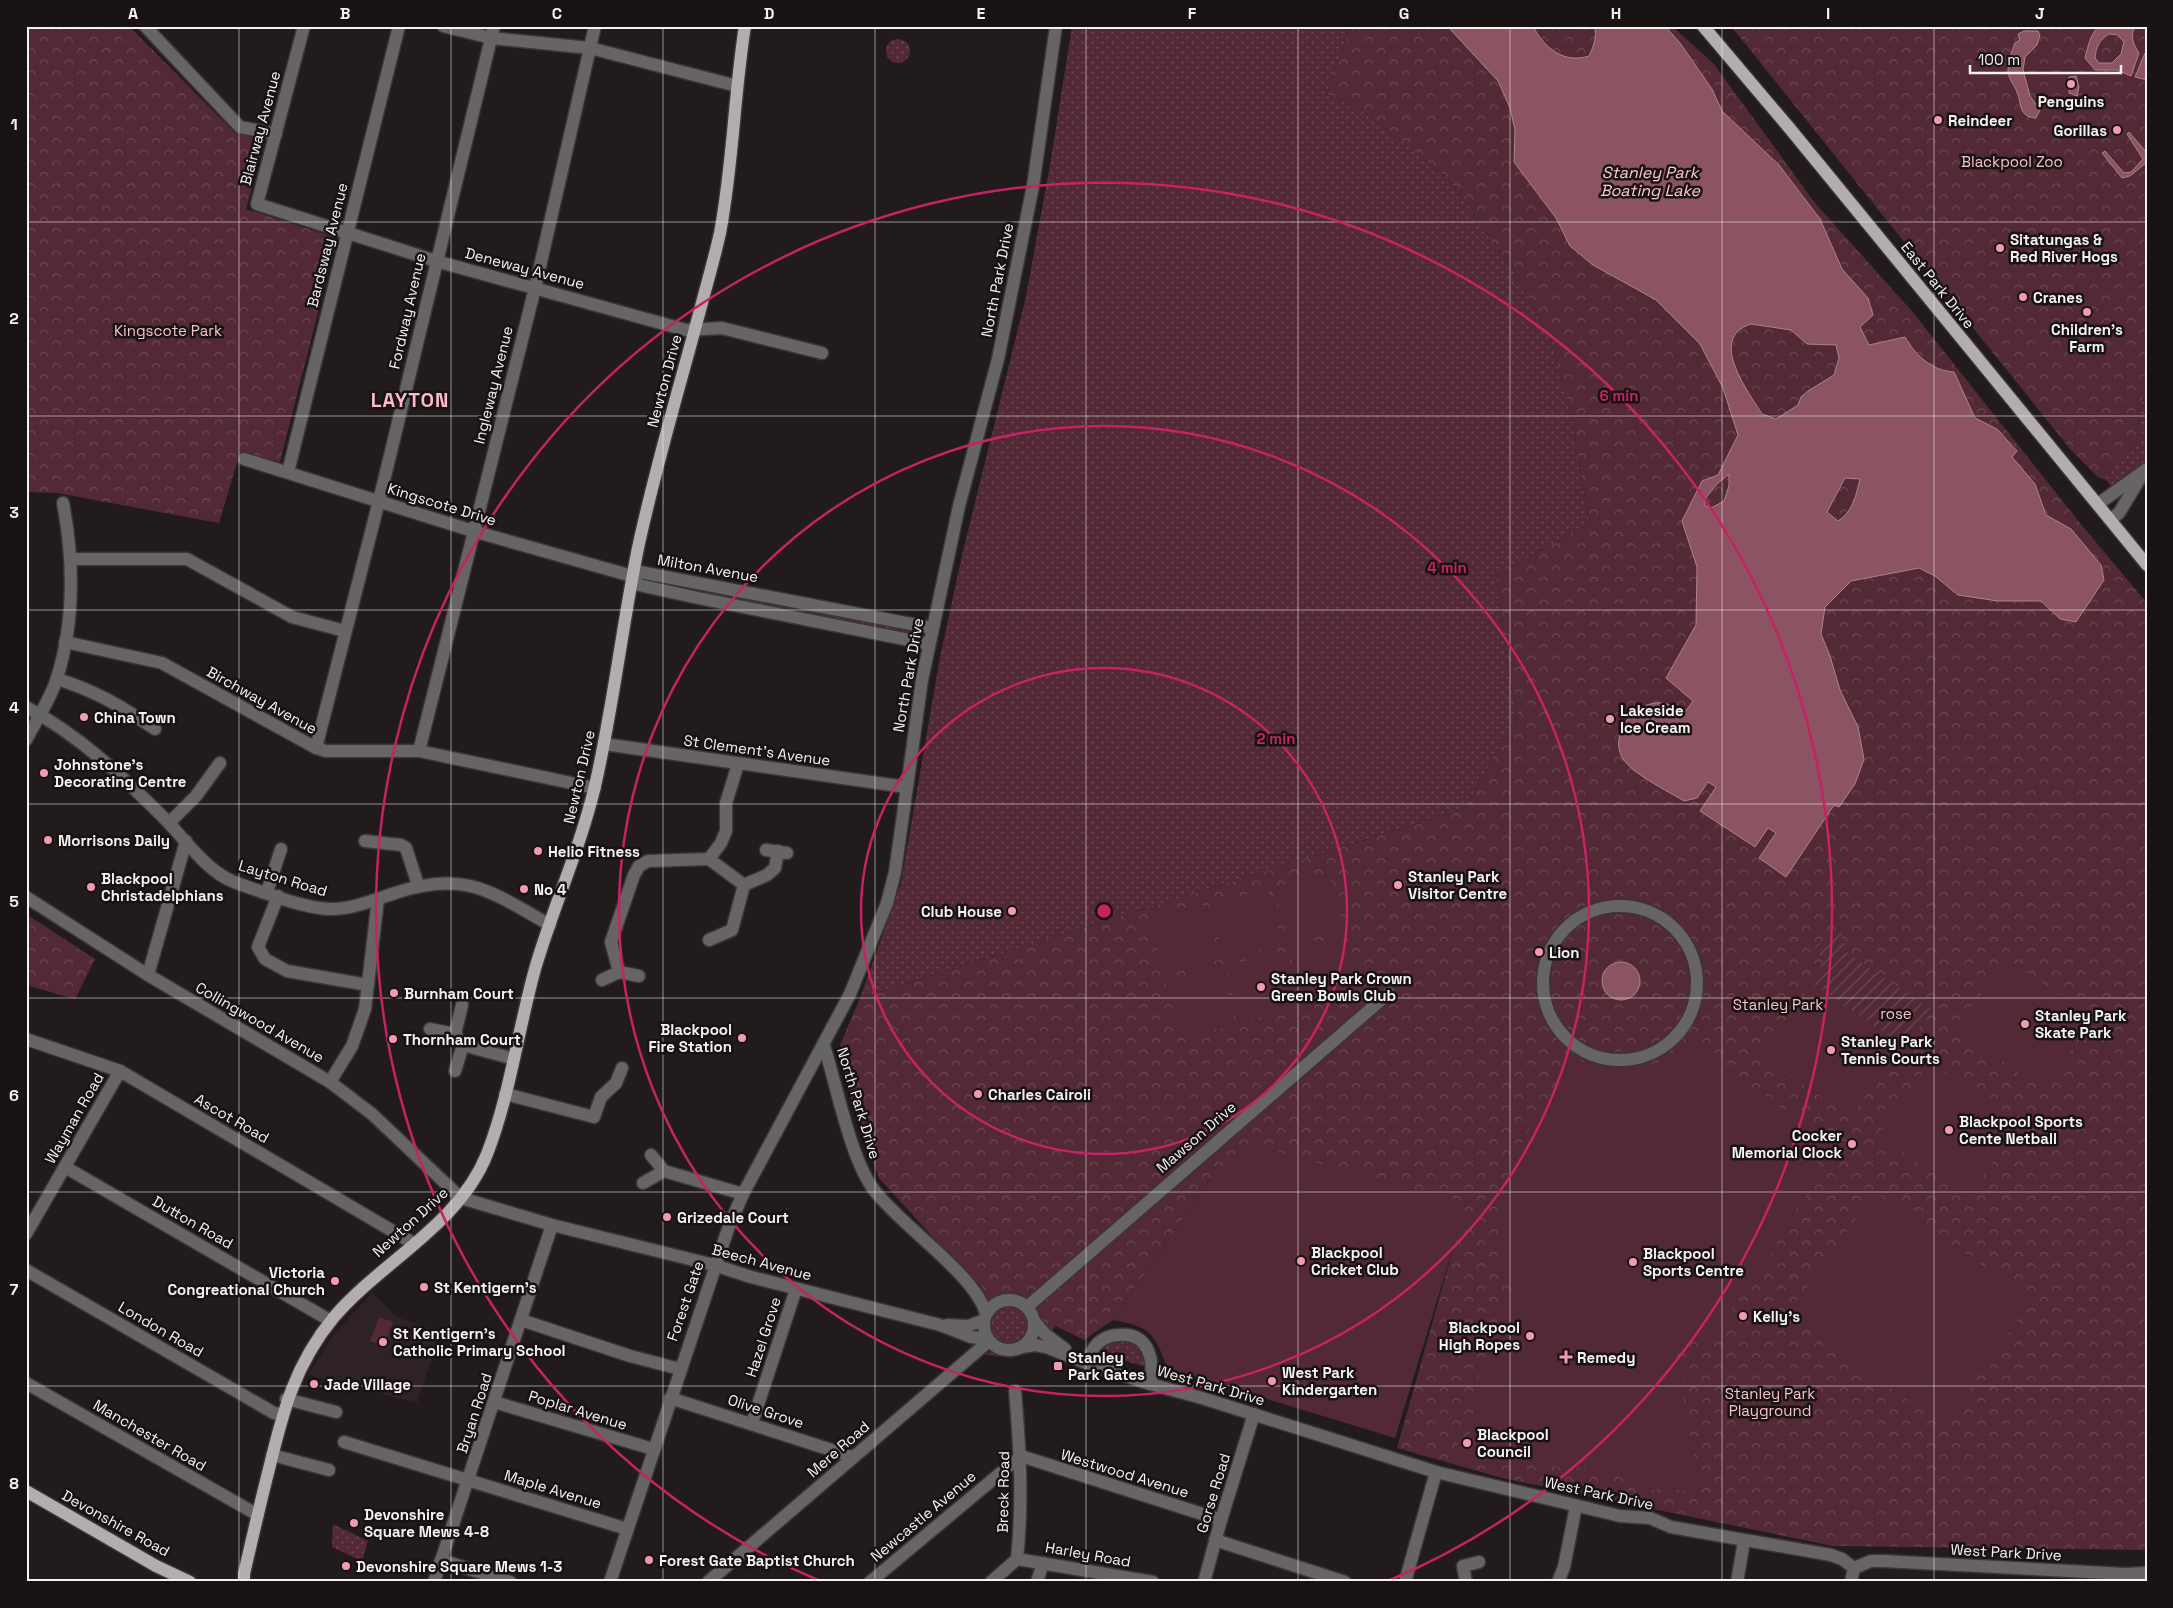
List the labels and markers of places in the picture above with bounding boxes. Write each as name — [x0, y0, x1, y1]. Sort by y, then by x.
marker: Penguins — [2065, 78, 2077, 90]
place label: Penguins — [2038, 92, 2104, 111]
place label: Reindeer — [1948, 111, 2012, 130]
marker: Reindeer — [1932, 114, 1944, 126]
place label: Gorillas — [2054, 121, 2107, 140]
marker: Gorillas — [2111, 124, 2123, 136]
place label: Sitatungas & Red River Hogs — [2010, 230, 2118, 266]
marker: Sitatungas & Red River Hogs — [1994, 242, 2006, 254]
place label: Cranes — [2033, 288, 2083, 307]
marker: Cranes — [2017, 291, 2029, 303]
marker: Children's Farm — [2081, 306, 2093, 318]
place label: Children's Farm — [2051, 320, 2123, 356]
place label: Lakeside Ice Cream — [1620, 701, 1691, 737]
place label: China Town — [94, 708, 176, 727]
marker: China Town — [78, 711, 90, 723]
marker: Lakeside Ice Cream — [1604, 713, 1616, 725]
place label: Johnstone's Decorating Centre — [54, 755, 187, 791]
marker: Johnstone's Decorating Centre — [38, 767, 50, 779]
place label: Morrisons Daily — [58, 831, 170, 850]
marker: Morrisons Daily — [42, 834, 54, 846]
place label: Helio Fitness — [548, 842, 640, 861]
marker: Helio Fitness — [532, 845, 544, 857]
place label: Stanley Park Visitor Centre — [1408, 867, 1507, 903]
place label: Blackpool Christadelphians — [101, 869, 224, 905]
marker: Stanley Park Visitor Centre — [1392, 879, 1404, 891]
place label: No 4 — [534, 880, 567, 899]
marker: Blackpool Christadelphians — [85, 881, 97, 893]
marker: No 4 — [518, 883, 530, 895]
place label: Club House — [921, 902, 1002, 921]
centre of rings — [1095, 902, 1113, 920]
marker: Club House — [1006, 905, 1018, 917]
place label: Lion — [1549, 943, 1580, 962]
marker: Lion — [1533, 946, 1545, 958]
place label: Stanley Park Crown Green Bowls Club — [1271, 969, 1412, 1005]
marker: Stanley Park Crown Green Bowls Club — [1255, 981, 1267, 993]
place label: Burnham Court — [404, 984, 514, 1003]
marker: Burnham Court — [388, 987, 400, 999]
place label: Stanley Park Skate Park — [2035, 1006, 2127, 1042]
marker: Stanley Park Skate Park — [2019, 1018, 2031, 1030]
place label: Blackpool Fire Station — [649, 1020, 732, 1056]
place label: Thornham Court — [403, 1030, 521, 1049]
marker: Blackpool Fire Station — [736, 1032, 748, 1044]
place label: Stanley Park Tennis Courts — [1841, 1032, 1940, 1068]
marker: Thornham Court — [387, 1033, 399, 1045]
marker: Stanley Park Tennis Courts — [1825, 1044, 1837, 1056]
place label: Charles Cairoli — [988, 1085, 1091, 1104]
marker: Charles Cairoli — [972, 1088, 984, 1100]
place label: Blackpool Sports Cente Netball — [1959, 1112, 2083, 1148]
marker: Blackpool Sports Cente Netball — [1943, 1124, 1955, 1136]
place label: Cocker Memorial Clock — [1732, 1126, 1843, 1162]
marker: Cocker Memorial Clock — [1846, 1138, 1858, 1150]
place label: Grizedale Court — [677, 1208, 789, 1227]
marker: Grizedale Court — [661, 1211, 673, 1223]
place label: Blackpool Cricket Club — [1311, 1243, 1399, 1279]
place label: Blackpool Sports Centre — [1643, 1244, 1744, 1280]
marker: Blackpool Cricket Club — [1295, 1255, 1307, 1267]
marker: Blackpool Sports Centre — [1627, 1256, 1639, 1268]
place label: Victoria Congreational Church — [167, 1263, 325, 1299]
marker: Victoria Congreational Church — [329, 1275, 341, 1287]
place label: St Kentigern's — [434, 1278, 537, 1297]
marker: St Kentigern's — [418, 1281, 430, 1293]
place label: Kelly's — [1753, 1307, 1800, 1326]
marker: Kelly's — [1737, 1310, 1749, 1322]
place label: Blackpool High Ropes — [1439, 1318, 1520, 1354]
place label: St Kentigern's Catholic Primary School — [393, 1324, 566, 1360]
marker: Blackpool High Ropes — [1524, 1330, 1536, 1342]
marker: St Kentigern's Catholic Primary School — [377, 1336, 389, 1348]
place label: Stanley Park Gates — [1068, 1348, 1145, 1384]
place label: Remedy — [1577, 1348, 1635, 1367]
marker: Remedy — [1559, 1350, 1573, 1364]
marker: Stanley Park Gates — [1052, 1360, 1064, 1372]
place label: West Park Kindergarten — [1282, 1363, 1377, 1399]
place label: Jade Village — [324, 1375, 411, 1394]
marker: West Park Kindergarten — [1266, 1375, 1278, 1387]
marker: Jade Village — [308, 1378, 320, 1390]
place label: Blackpool Council — [1477, 1425, 1549, 1461]
marker: Blackpool Council — [1461, 1437, 1473, 1449]
place label: Devonshire Square Mews 4-8 — [364, 1505, 489, 1541]
marker: Devonshire Square Mews 4-8 — [348, 1517, 360, 1529]
place label: Forest Gate Baptist Church — [659, 1551, 855, 1570]
marker: Forest Gate Baptist Church — [643, 1554, 655, 1566]
place label: Devonshire Square Mews 1-3 — [356, 1557, 562, 1576]
marker: Devonshire Square Mews 1-3 — [340, 1560, 352, 1572]

